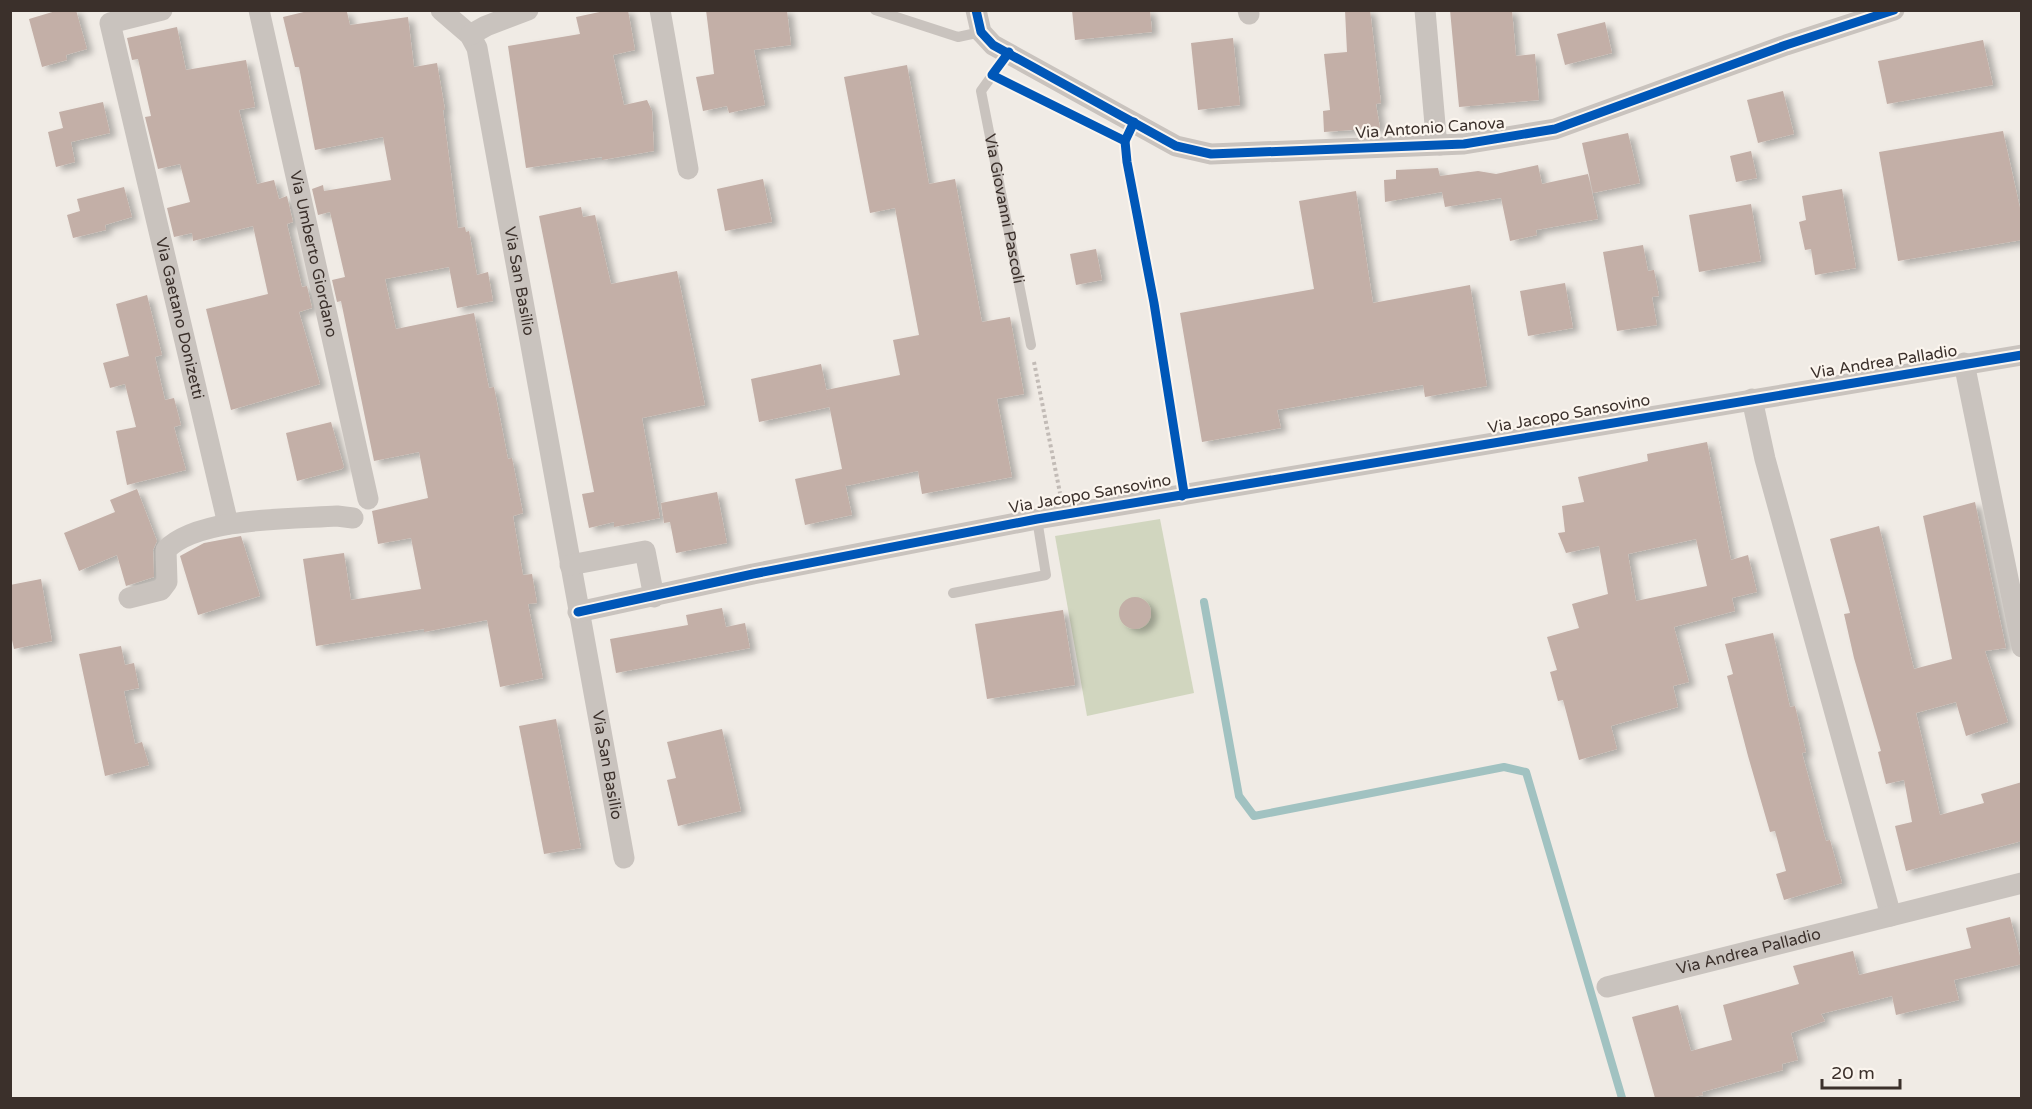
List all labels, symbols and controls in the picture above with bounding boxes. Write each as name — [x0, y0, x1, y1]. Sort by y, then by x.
street label: Via Antonio Canova — [1355, 113, 1505, 143]
street label: Via Giovanni Pascoli — [980, 132, 1029, 285]
street label: Via Umberto Giordano — [285, 169, 342, 339]
street label: Via San Basilio — [500, 225, 539, 337]
street label: Via Gaetano Donizetti — [151, 235, 208, 401]
street label: Via Andrea Palladio — [1809, 341, 1959, 383]
street label: Via Jacopo Sansovino — [1486, 390, 1652, 438]
street label: Via Jacopo Sansovino — [1007, 470, 1173, 518]
street label: Via San Basilio — [587, 709, 627, 821]
street label: Via Andrea Palladio — [1674, 924, 1823, 979]
scale bar — [1822, 1052, 1900, 1090]
text: 20 m — [1831, 1062, 1875, 1084]

